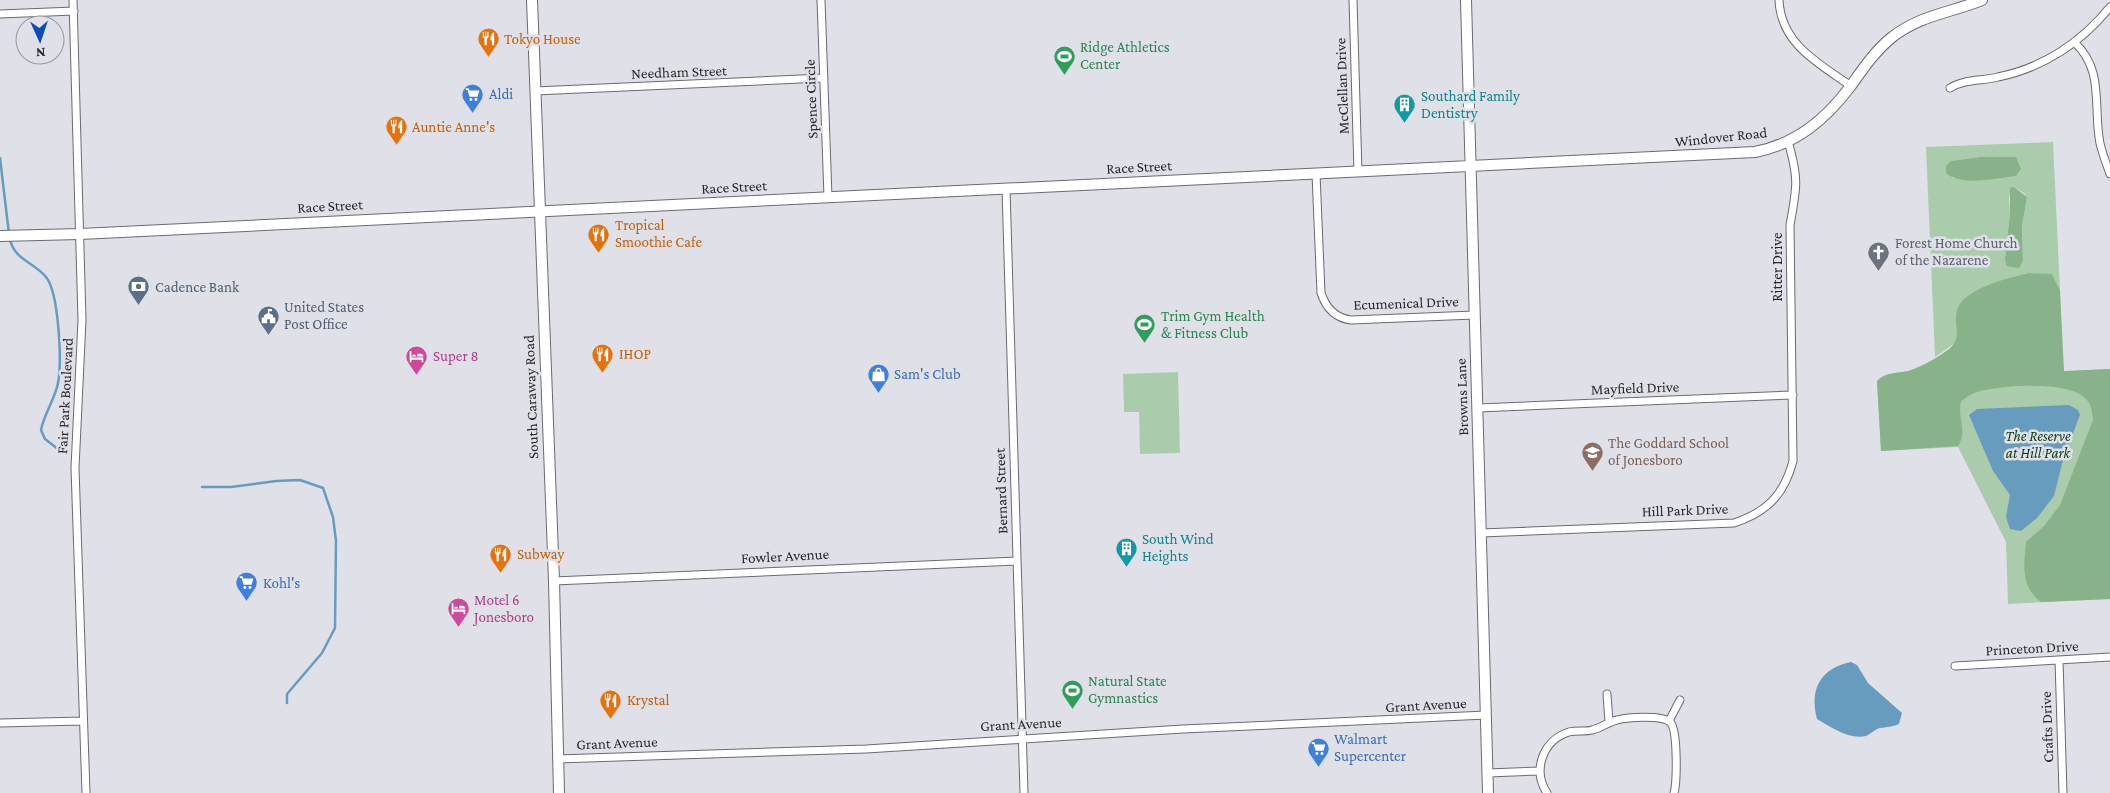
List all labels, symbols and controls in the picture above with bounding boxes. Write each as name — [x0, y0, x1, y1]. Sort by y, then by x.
north arrow — [15, 15, 65, 65]
restaurant icon: Tokyo House — [476, 27, 500, 58]
place label: Tokyo House — [504, 31, 581, 48]
street label: McClellan Drive — [1332, 37, 1352, 134]
place label: Ridge Athletics Center — [1080, 39, 1170, 72]
sports icon: Ridge Athletics Center — [1052, 44, 1076, 75]
text: N — [35, 45, 46, 61]
street label: Spence Circle — [802, 59, 821, 139]
street label: Needham Street — [631, 62, 728, 82]
supermarket icon: Aldi — [461, 82, 485, 113]
place label: Aldi — [489, 86, 513, 102]
place label: Southard Family Dentistry — [1421, 88, 1520, 122]
building icon: Southard Family Dentistry — [1393, 93, 1417, 124]
restaurant icon: Auntie Anne's — [384, 115, 408, 146]
place label: Auntie Anne's — [412, 119, 495, 135]
street label: Windover Road — [1674, 124, 1768, 150]
street label: Race Street — [1106, 157, 1173, 177]
street label: Race Street — [701, 177, 768, 197]
street label: Race Street — [297, 196, 364, 216]
place label: Tropical Smoothie Cafe — [615, 217, 702, 250]
restaurant icon: Tropical Smoothie Cafe — [587, 222, 611, 253]
street label: Ritter Drive — [1769, 232, 1785, 302]
place label: Forest Home Church of the Nazarene — [1895, 235, 2018, 268]
church icon: Forest Home Church of the Nazarene — [1867, 240, 1891, 271]
bank icon: Cadence Bank — [127, 275, 151, 306]
place label: Cadence Bank — [155, 279, 240, 295]
street label: Ecumenical Drive — [1353, 293, 1459, 313]
place label: United States Post Office — [284, 299, 364, 332]
public building icon: United States Post Office — [256, 304, 280, 335]
place label: Trim Gym Health & Fitness Club — [1161, 308, 1265, 341]
sports icon: Trim Gym Health & Fitness Club — [1133, 313, 1157, 344]
street label: South Caraway Road — [521, 335, 542, 459]
street label: Fair Park Boulevard — [54, 337, 76, 454]
restaurant icon: IHOP — [591, 342, 615, 373]
hotel icon: Super 8 — [405, 344, 429, 375]
place label: IHOP — [619, 346, 651, 362]
place label: Super 8 — [433, 348, 479, 365]
street label: Browns Lane — [1453, 358, 1471, 436]
shop icon: Sam's Club — [866, 362, 890, 393]
place label: Sam's Club — [894, 366, 961, 382]
street label: Mayfield Drive — [1591, 378, 1680, 399]
park label: The Reserve at Hill Park — [2005, 428, 2072, 461]
place label: The Goddard School of Jonesboro — [1608, 435, 1729, 469]
school or university icon: The Goddard School of Jonesboro — [1580, 440, 1604, 471]
street label: Bernard Street — [991, 447, 1010, 534]
street label: Hill Park Drive — [1641, 500, 1729, 520]
place label: South Wind Heights — [1142, 531, 1214, 565]
building icon: South Wind Heights — [1114, 536, 1138, 567]
restaurant icon: Subway — [489, 542, 513, 573]
place label: Subway — [517, 546, 564, 563]
street label: Fowler Avenue — [740, 546, 830, 566]
supermarket icon: Kohl's — [235, 571, 259, 602]
place label: Kohl's — [263, 575, 300, 591]
place label: Motel 6 Jonesboro — [472, 592, 534, 626]
hotel icon: Motel 6 Jonesboro — [446, 597, 470, 628]
street label: Princeton Drive — [1985, 638, 2079, 658]
place label: Natural State Gymnastics — [1088, 673, 1167, 707]
sports icon: Natural State Gymnastics — [1060, 678, 1084, 709]
restaurant icon: Krystal — [599, 688, 623, 719]
street label: Crafts Drive — [2038, 691, 2056, 763]
place label: Krystal — [627, 692, 670, 709]
street label: Grant Avenue — [1385, 695, 1468, 715]
street label: Grant Avenue — [980, 714, 1063, 734]
place label: Walmart Supercenter — [1334, 731, 1407, 765]
street label: Grant Avenue — [576, 734, 658, 752]
supermarket icon: Walmart Supercenter — [1306, 736, 1330, 767]

